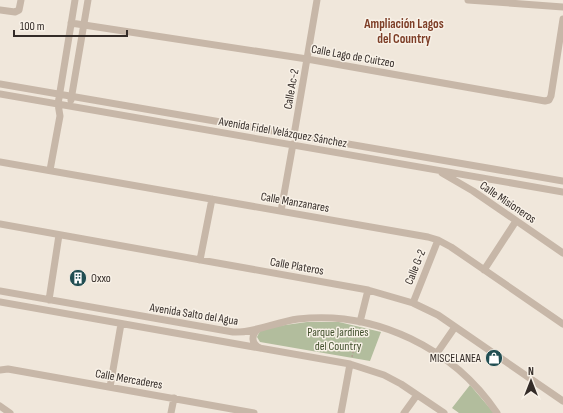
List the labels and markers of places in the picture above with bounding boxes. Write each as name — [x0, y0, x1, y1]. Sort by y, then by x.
building icon: Oxxo — [68, 268, 88, 288]
place label: Oxxo — [91, 271, 111, 286]
shop icon: MISCELANEA — [484, 348, 504, 368]
place label: MISCELANEA — [430, 351, 482, 366]

